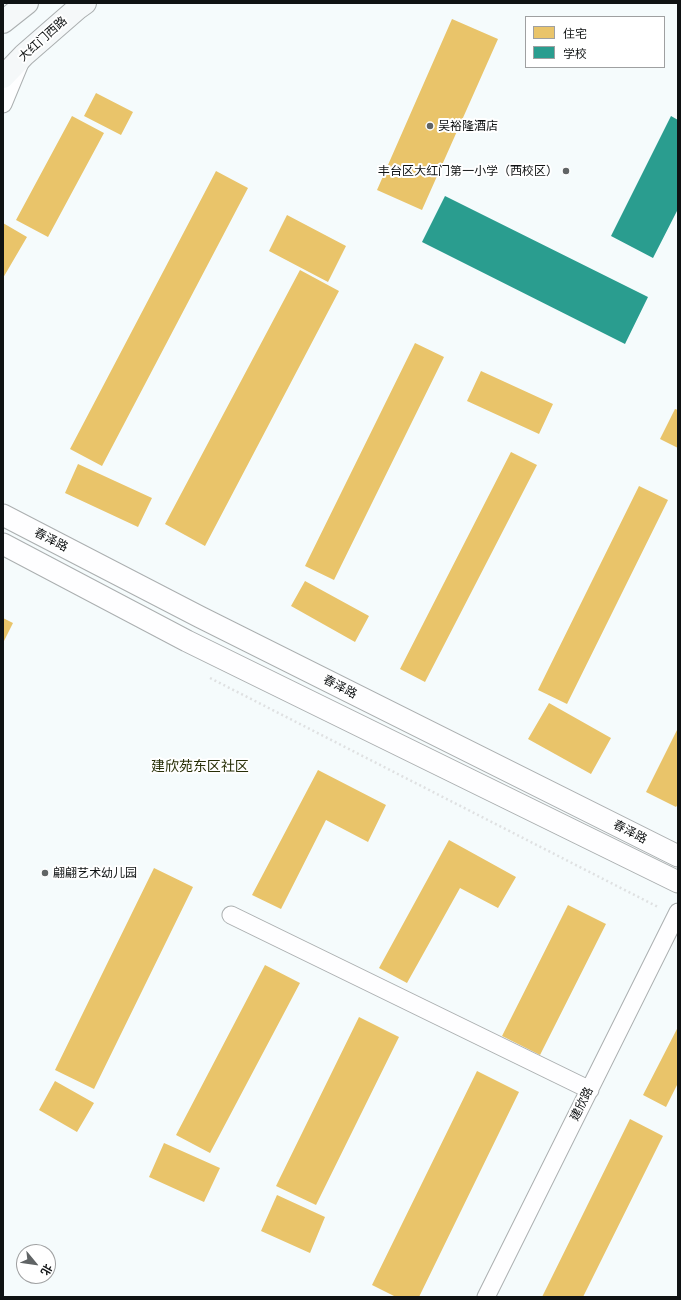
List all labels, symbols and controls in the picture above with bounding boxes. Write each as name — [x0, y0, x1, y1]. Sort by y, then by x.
street label: 大红门西路 — [16, 14, 70, 64]
legend — [525, 16, 665, 68]
text: 住宅 — [563, 28, 587, 40]
text: 学校 — [563, 48, 587, 60]
place label: 吴裕隆酒店 — [438, 119, 498, 133]
marker: 吴裕隆酒店 — [425, 121, 435, 131]
place label: 丰台区大红门第一小学（西校区） — [378, 164, 558, 178]
marker: 丰台区大红门第一小学（西校区） — [561, 166, 571, 176]
street label: 春泽路 — [32, 525, 70, 555]
street label: 春泽路 — [321, 672, 359, 702]
district label: 建欣苑东区社区 — [151, 759, 249, 775]
street label: 春泽路 — [611, 817, 649, 847]
place label: 翩翩艺术幼儿园 — [53, 866, 137, 880]
marker: 翩翩艺术幼儿园 — [40, 868, 50, 878]
street label: 建欣路 — [568, 1085, 596, 1123]
north arrow — [16, 1244, 56, 1284]
text: 北 — [39, 1262, 54, 1277]

